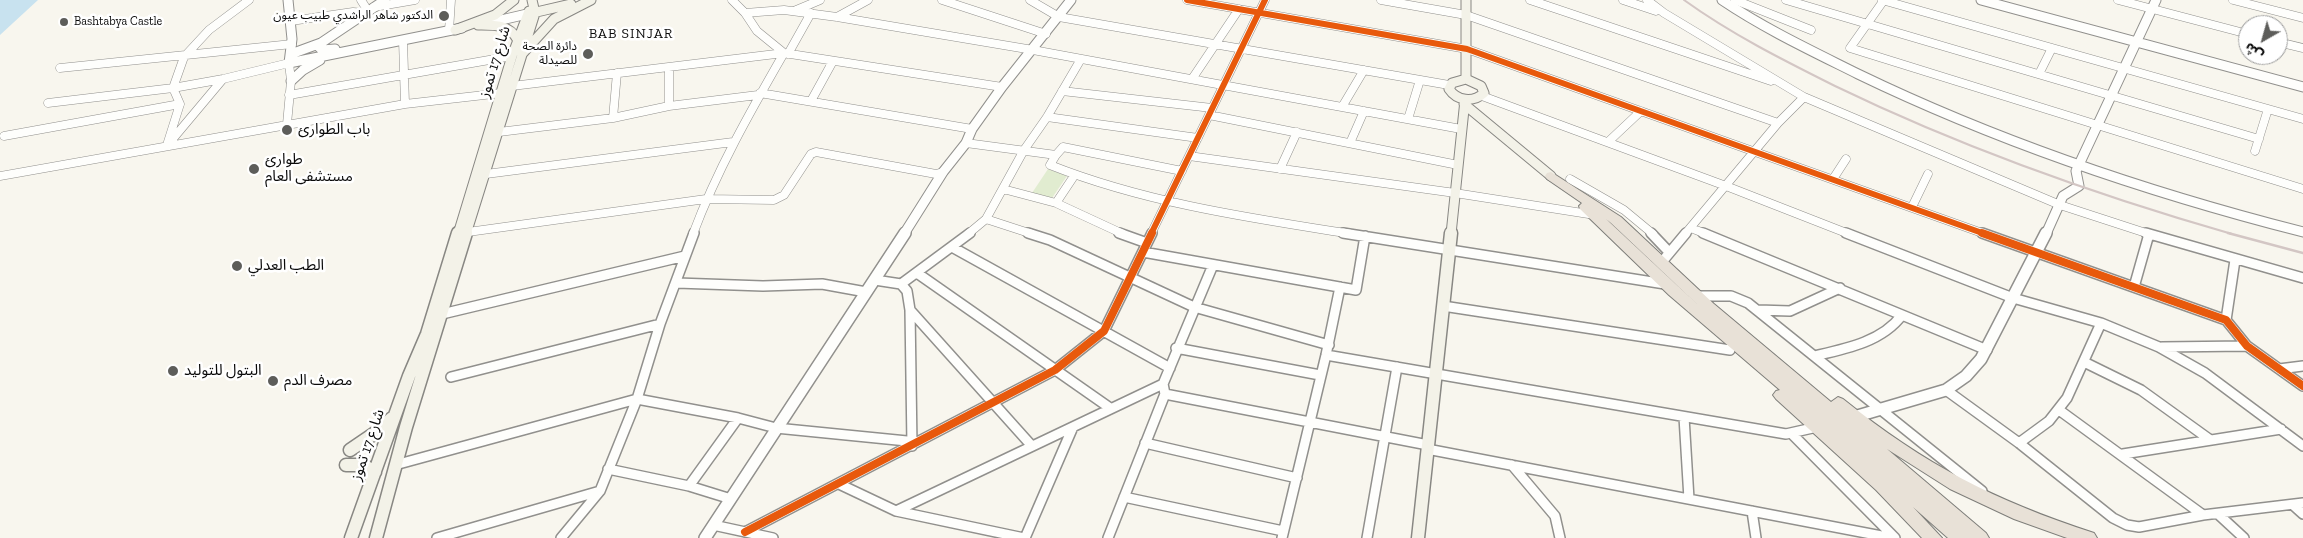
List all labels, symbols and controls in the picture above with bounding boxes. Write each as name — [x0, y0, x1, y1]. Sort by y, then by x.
place label: الدكتور شاهر الراشدي طبيب عيون — [273, 9, 433, 23]
marker: الدكتور شاهر الراشدي طبيب عيون — [437, 9, 451, 23]
place label: Bashtabya Castle — [74, 15, 162, 29]
north arrow — [2238, 15, 2288, 65]
marker: Bashtabya Castle — [58, 16, 70, 28]
street label: شارع 17 تموز — [476, 24, 514, 100]
district label: BAB SINJAR — [587, 26, 675, 42]
text: ش — [2241, 39, 2267, 64]
place label: دائرة الصحة للصيدلة — [522, 40, 577, 68]
marker: دائرة الصحة للصيدلة — [581, 47, 595, 61]
place label: باب الطوارئ — [298, 121, 370, 139]
marker: باب الطوارئ — [280, 123, 294, 137]
place label: طوارئ مستشفى العام — [265, 151, 353, 186]
marker: طوارئ مستشفى العام — [247, 162, 261, 176]
place label: الطب العدلي — [248, 257, 324, 275]
marker: الطب العدلي — [230, 259, 244, 273]
place label: البتول للتوليد — [184, 362, 262, 380]
marker: البتول للتوليد — [166, 364, 180, 378]
place label: مصرف الدم — [284, 372, 352, 390]
marker: مصرف الدم — [266, 374, 280, 388]
street label: شارع 17 تموز — [347, 407, 389, 483]

